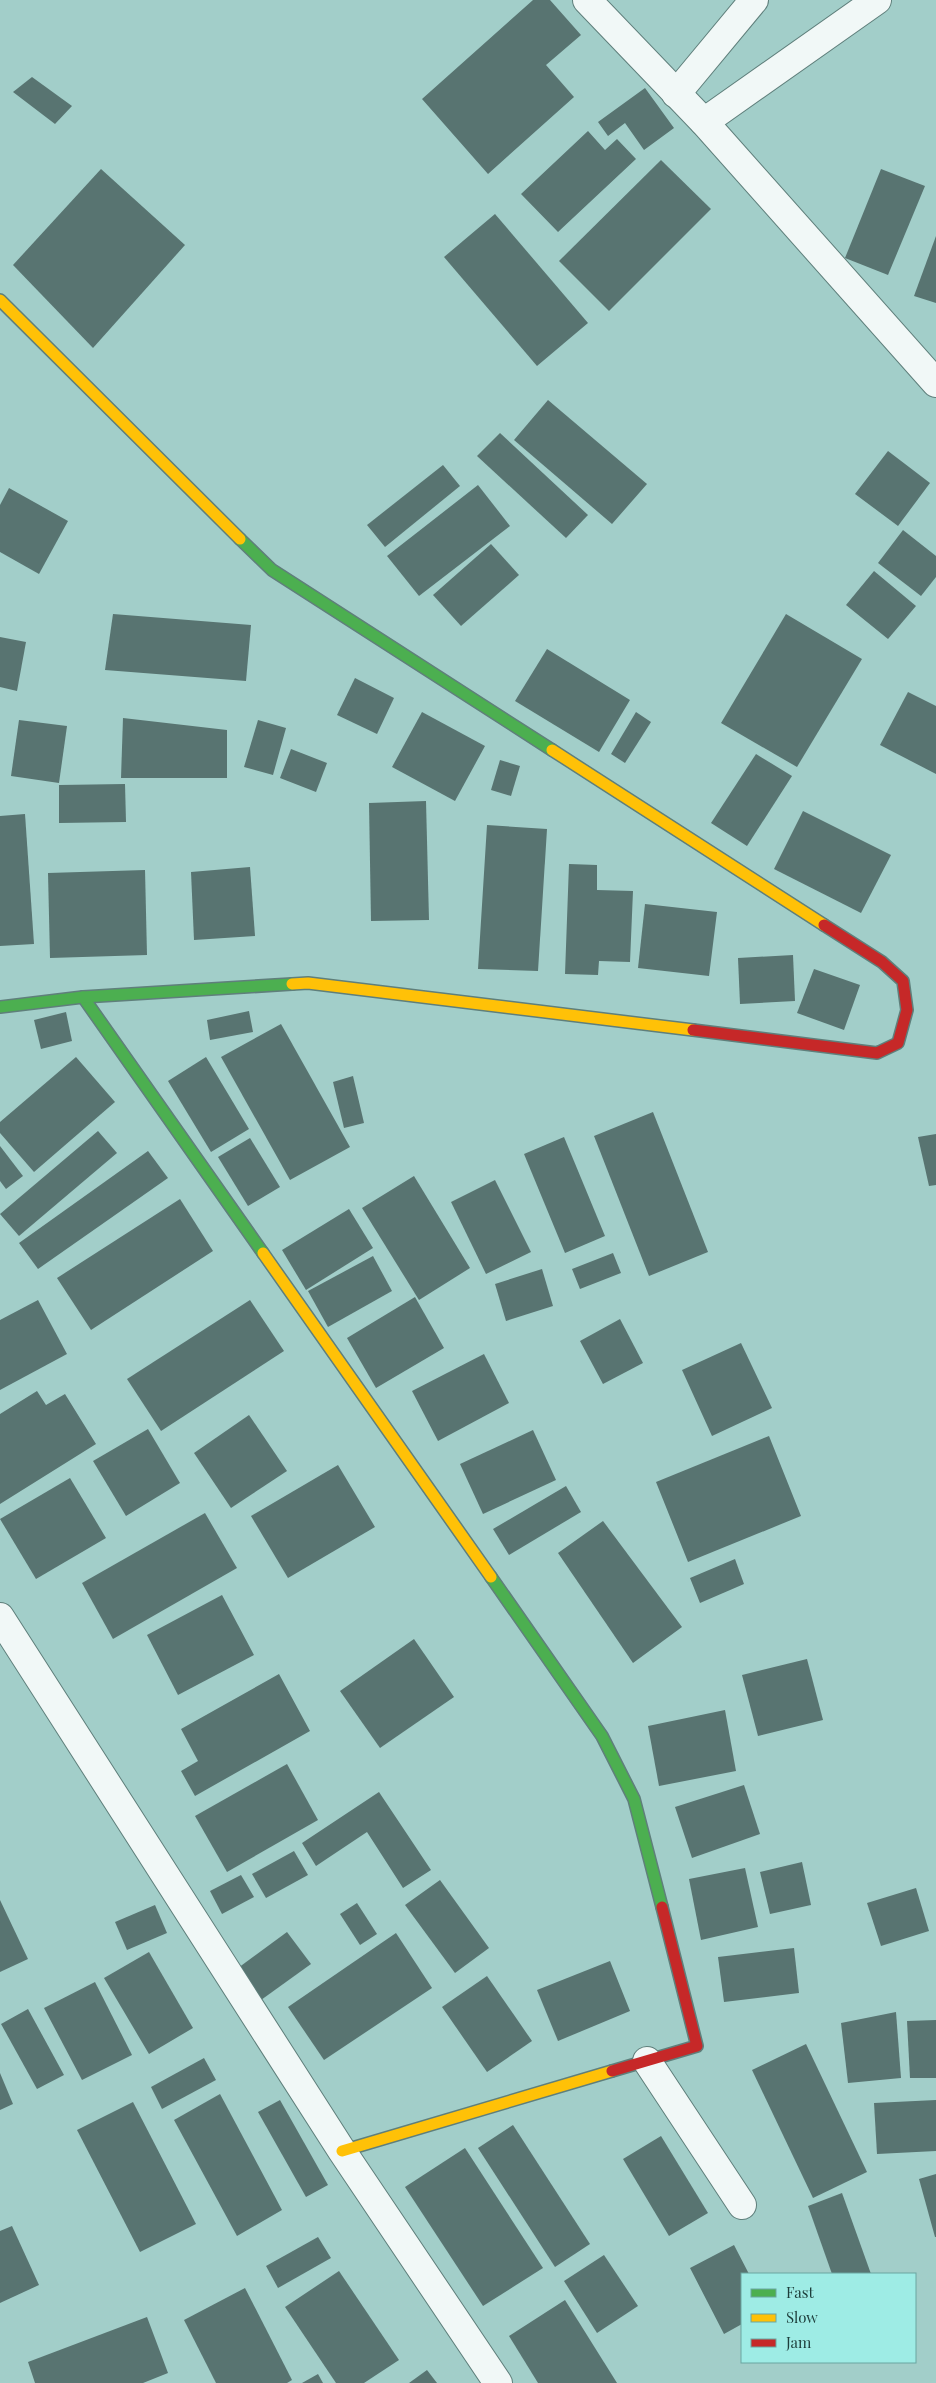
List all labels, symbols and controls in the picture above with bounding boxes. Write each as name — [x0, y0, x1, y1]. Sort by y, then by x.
legend — [741, 2273, 916, 2363]
text: Fast — [786, 2282, 815, 2302]
text: Slow — [786, 2307, 818, 2327]
text: Jam — [785, 2332, 812, 2352]

